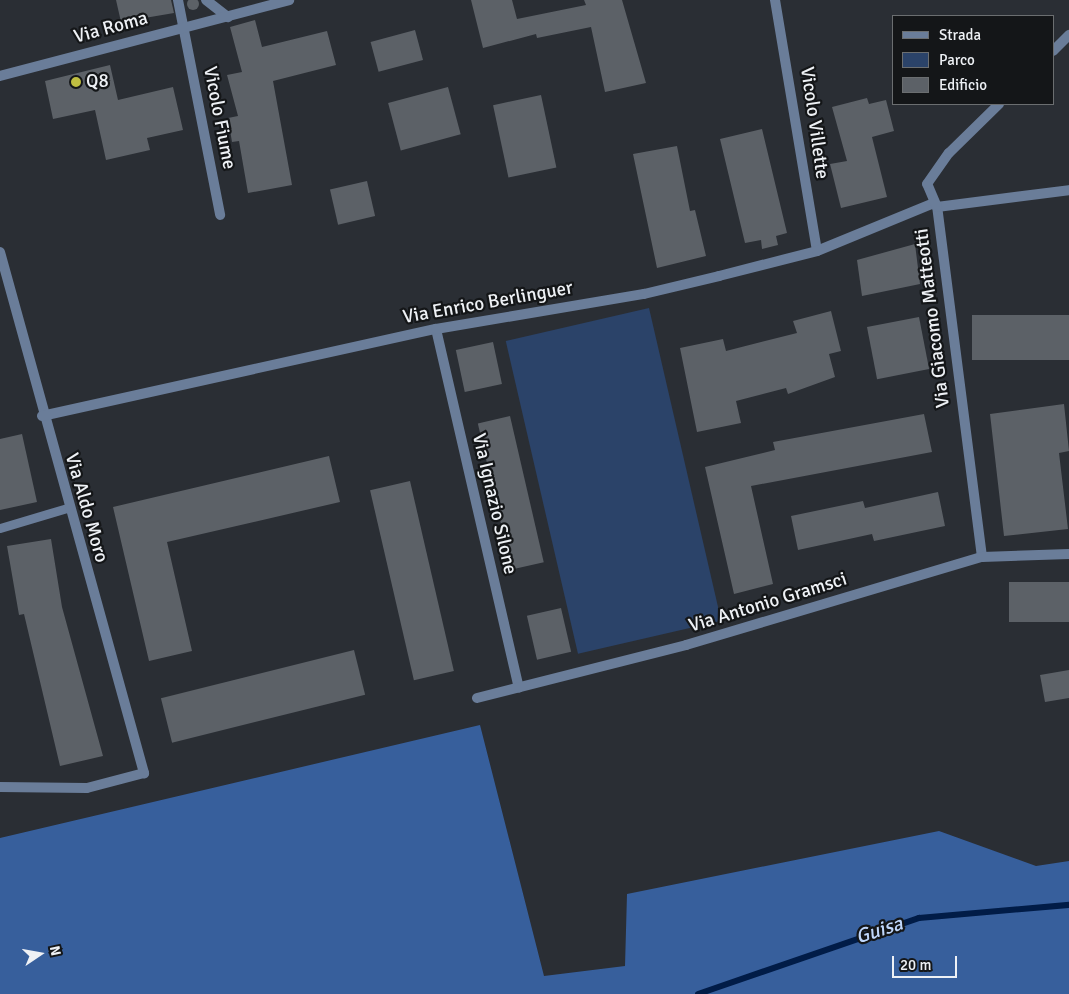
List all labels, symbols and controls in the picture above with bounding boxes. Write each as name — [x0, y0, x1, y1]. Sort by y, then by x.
street label: Via Roma — [71, 7, 151, 49]
legend — [892, 15, 1054, 105]
text: Strada — [939, 26, 981, 44]
text: Parco — [939, 51, 975, 69]
street label: Vicolo Fiume — [198, 65, 240, 171]
street label: Vicolo Villette — [795, 65, 833, 181]
place label: Q8 — [86, 71, 109, 93]
marker: Q8 — [70, 76, 82, 88]
text: Edificio — [939, 76, 987, 94]
street label: Via Giacomo Matteotti — [911, 227, 955, 409]
street label: Via Enrico Berlinguer — [401, 277, 575, 329]
street label: Via Ignazio Silone — [467, 431, 521, 577]
street label: Via Aldo Moro — [60, 451, 112, 565]
street label: Via Antonio Gramsci — [686, 568, 850, 638]
water label: Guisa — [852, 911, 906, 949]
north arrow — [15, 929, 65, 979]
text: N — [46, 944, 64, 957]
scale bar — [894, 946, 959, 978]
text: 20 m — [900, 956, 931, 974]

